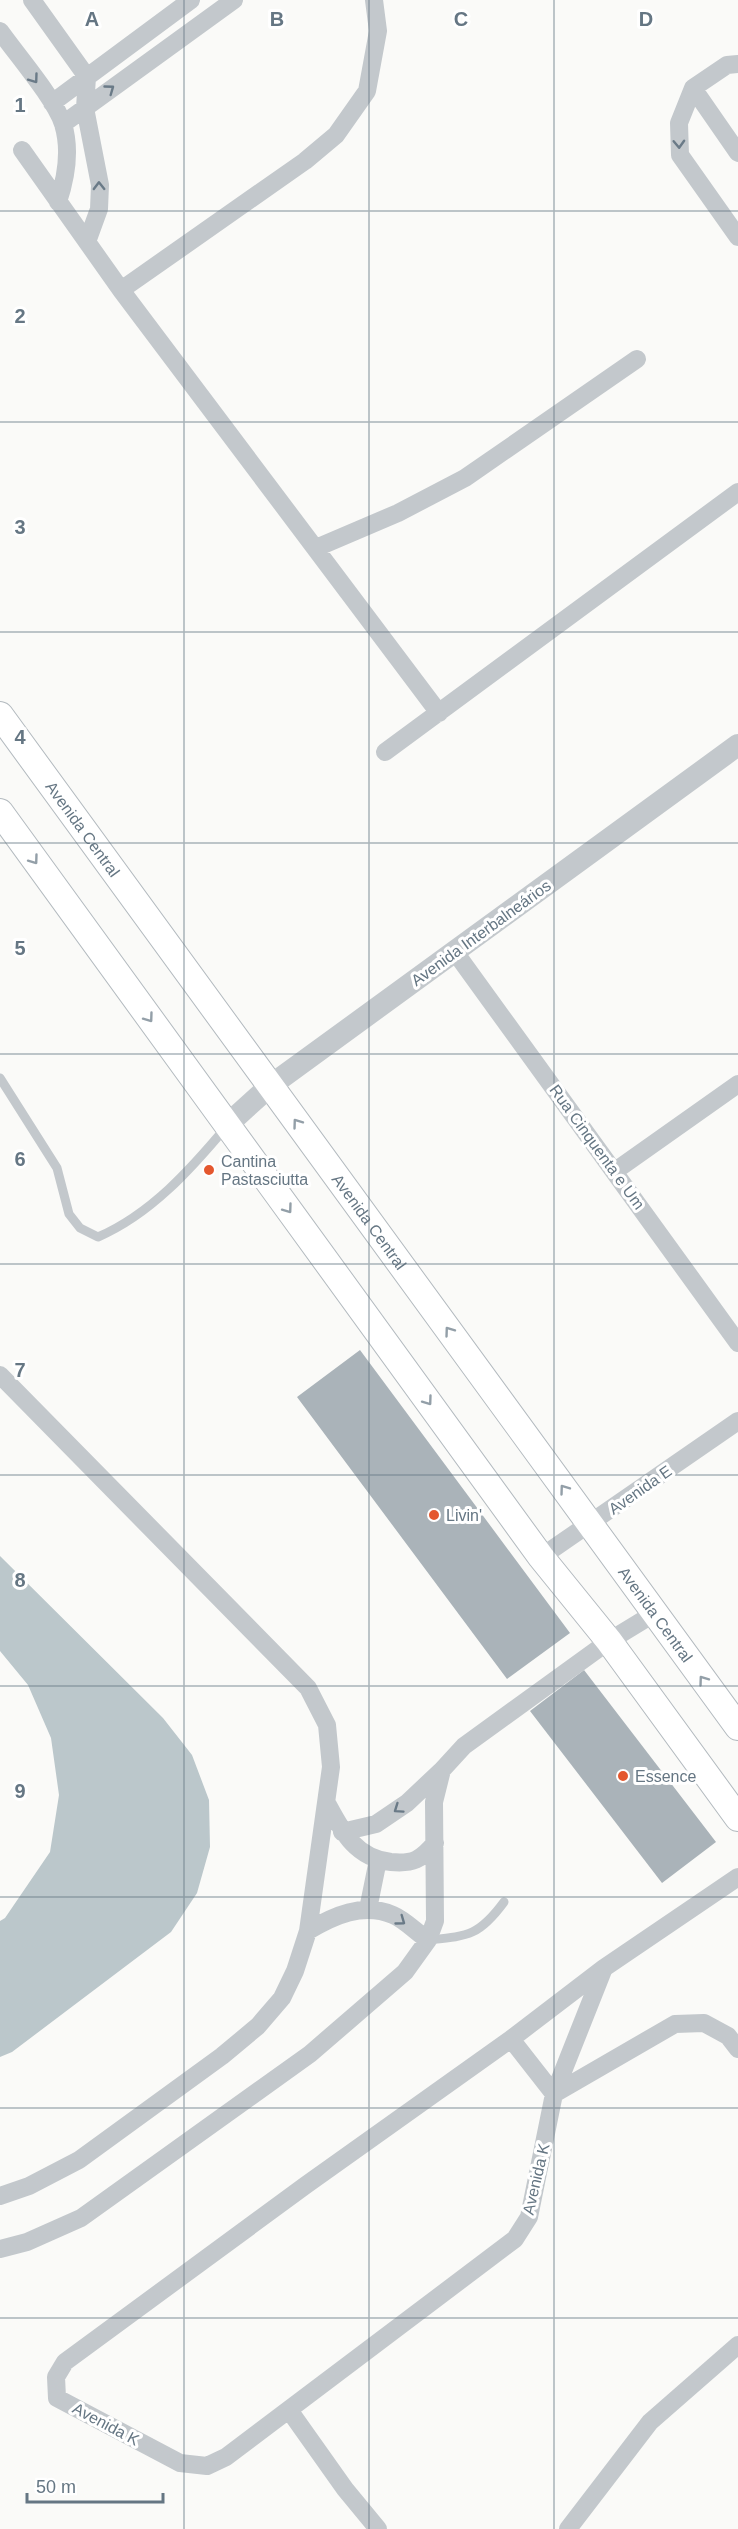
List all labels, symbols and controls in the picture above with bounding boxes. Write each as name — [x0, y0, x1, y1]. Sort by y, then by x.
text: A — [85, 8, 99, 30]
text: B — [270, 8, 284, 30]
text: C — [454, 8, 468, 30]
text: D — [639, 8, 653, 30]
one-way arrow — [27, 72, 38, 83]
one-way arrow — [104, 86, 115, 97]
text: 1 — [14, 94, 26, 116]
one-way arrow — [673, 139, 686, 148]
one-way arrow — [93, 181, 105, 190]
text: 2 — [14, 305, 26, 327]
text: 3 — [14, 516, 26, 538]
text: 4 — [14, 726, 26, 748]
street label: Avenida Central — [43, 778, 123, 880]
one-way arrow — [27, 853, 38, 864]
street label: Avenida Interbalneários — [408, 877, 554, 989]
text: 5 — [14, 937, 26, 959]
one-way arrow — [142, 1011, 153, 1022]
street label: Rua Cinquenta e Um — [546, 1082, 648, 1212]
one-way arrow — [293, 1118, 304, 1129]
text: 6 — [14, 1148, 26, 1170]
place label: Cantina Pastasciutta — [221, 1153, 308, 1188]
marker: Cantina Pastasciutta — [202, 1163, 216, 1177]
street label: Avenida Central — [329, 1171, 410, 1273]
one-way arrow — [281, 1203, 292, 1214]
one-way arrow — [445, 1327, 456, 1338]
text: 7 — [14, 1359, 26, 1381]
one-way arrow — [420, 1394, 431, 1405]
street label: Avenida E — [605, 1462, 675, 1518]
one-way arrow — [560, 1484, 571, 1495]
place label: Livin' — [446, 1507, 482, 1524]
marker: Livin' — [427, 1508, 441, 1522]
street label: Avenida Central — [615, 1563, 696, 1665]
text: 8 — [14, 1569, 26, 1591]
one-way arrow — [700, 1676, 711, 1687]
place label: Essence — [635, 1768, 696, 1785]
marker: Essence — [616, 1769, 630, 1783]
text: 9 — [14, 1780, 26, 1802]
one-way arrow — [394, 1802, 405, 1813]
one-way arrow — [394, 1914, 405, 1925]
street label: Avenida K — [520, 2141, 553, 2216]
street label: Avenida K — [70, 2399, 142, 2449]
scale bar — [27, 2466, 164, 2504]
text: 50 m — [36, 2477, 76, 2497]

